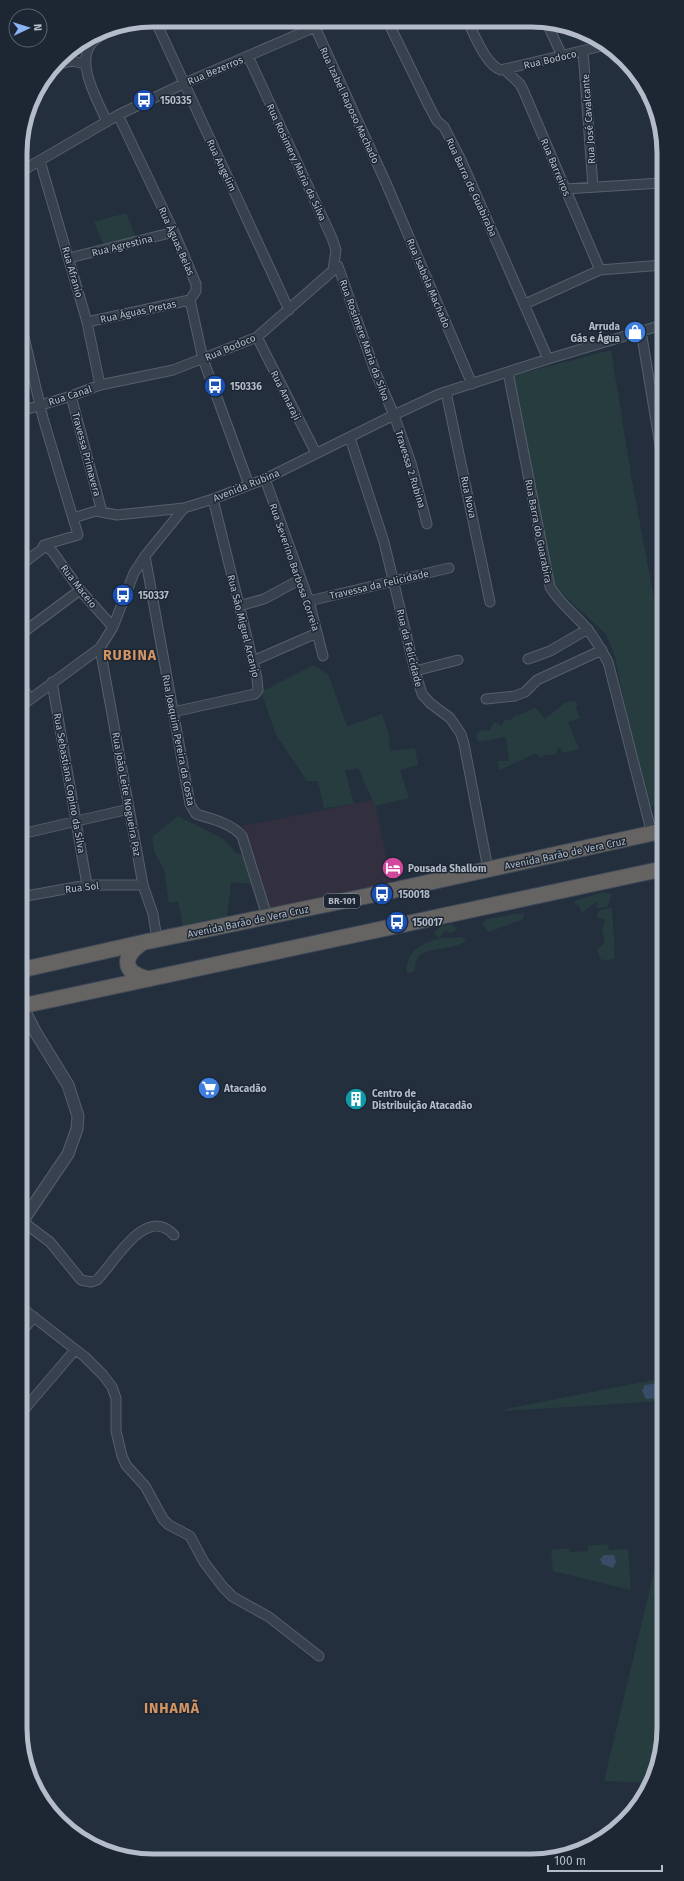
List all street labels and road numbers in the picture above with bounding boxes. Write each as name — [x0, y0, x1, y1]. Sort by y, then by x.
street label: Rua Izabel Raposo Machado — [317, 45, 381, 166]
street label: Rua Bodoco — [523, 48, 578, 72]
street label: Rua Bezerros — [186, 54, 245, 88]
street label: Rua José Cavalcante — [580, 73, 598, 164]
street label: Rua Rosimery Maria da Silva — [264, 102, 329, 223]
street label: Rua Barra de Guabiraba — [443, 136, 499, 239]
street label: Rua Angelim — [204, 137, 238, 194]
street label: Rua Barreiros — [538, 137, 573, 198]
street label: Rua Águas Belas — [156, 204, 199, 278]
street label: Rua Agrestina — [91, 233, 154, 259]
street label: Rua Isabela Machado — [404, 237, 452, 330]
street label: Rua Afranio — [59, 245, 85, 299]
street label: Rua Rosimere Maria da Silva — [336, 278, 392, 403]
street label: Rua Águas Pretas — [99, 296, 178, 326]
street label: Rua Bodoco — [203, 332, 258, 364]
street label: Rua Amaraji — [267, 369, 303, 422]
street label: Rua Canal — [47, 383, 94, 409]
street label: Travessa Primavera — [69, 411, 103, 498]
street label: Travessa 2 Rubina — [392, 429, 428, 510]
street label: Avenida Rubina — [211, 467, 281, 505]
street label: Rua Nova — [458, 475, 478, 519]
street label: Rua Barra do Guarabira — [522, 478, 554, 584]
street label: Rua Severino Barbosa Correia — [267, 502, 322, 633]
street label: Rua Maceio — [58, 562, 99, 611]
street label: Travessa da Felicidade — [328, 568, 430, 602]
street label: Rua São Miguel Arcanjo — [224, 573, 262, 679]
street label: Rua da Felicidade — [394, 608, 425, 689]
street label: Rua Joaquim Pereira da Costa — [159, 674, 197, 807]
street label: Rua Sebastiana Copino da Silva — [51, 712, 87, 854]
street label: Rua João Leite Nogueira Paz — [109, 731, 143, 858]
street label: Avenida Barão de Vera Cruz — [503, 835, 628, 873]
street label: Rua Sol — [64, 880, 100, 896]
road number: BR-101 — [324, 894, 360, 908]
street label: Avenida Barão de Vera Cruz — [186, 903, 311, 941]

